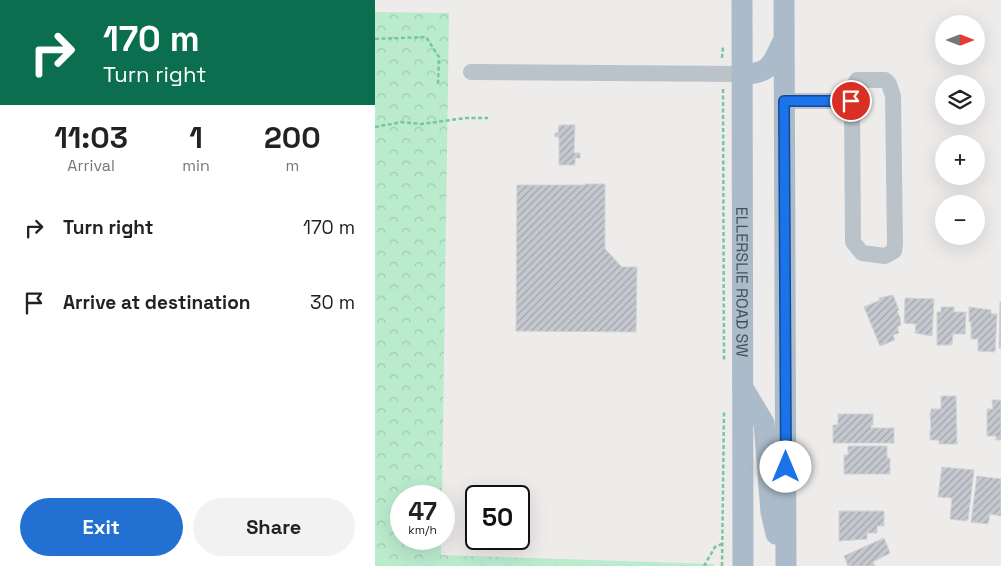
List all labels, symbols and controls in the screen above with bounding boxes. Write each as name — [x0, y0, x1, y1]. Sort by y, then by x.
north arrow — [935, 15, 985, 65]
map controls — [935, 15, 985, 245]
text: 170 m — [103, 17, 200, 61]
icon: right — [20, 20, 85, 85]
text: Turn right — [103, 60, 206, 88]
button: layers — [935, 75, 985, 125]
pin — [830, 80, 872, 122]
icon: arrive — [837, 87, 865, 115]
text: 11:03 — [54, 118, 128, 157]
text: 1 — [189, 118, 203, 157]
text: 200 — [264, 118, 321, 157]
button: + — [935, 135, 985, 185]
text: Arrival — [67, 155, 115, 176]
text: min — [182, 155, 210, 176]
text: m — [285, 155, 299, 176]
button: − — [935, 195, 985, 245]
street label: ELLERSLIE ROAD SW — [731, 207, 753, 357]
icon: right — [20, 214, 48, 242]
text: Turn right — [63, 215, 153, 240]
text: 170 m — [303, 215, 355, 240]
icon: arrive — [20, 289, 48, 317]
text: Arrive at destination — [63, 290, 251, 315]
text: 30 m — [310, 290, 355, 315]
position arrow — [759, 440, 811, 492]
speed limit sign: 50 — [465, 485, 530, 550]
text: 47 — [408, 495, 437, 527]
button: Exit — [20, 498, 183, 556]
button: Share — [193, 498, 355, 556]
text: km/h — [408, 522, 437, 538]

